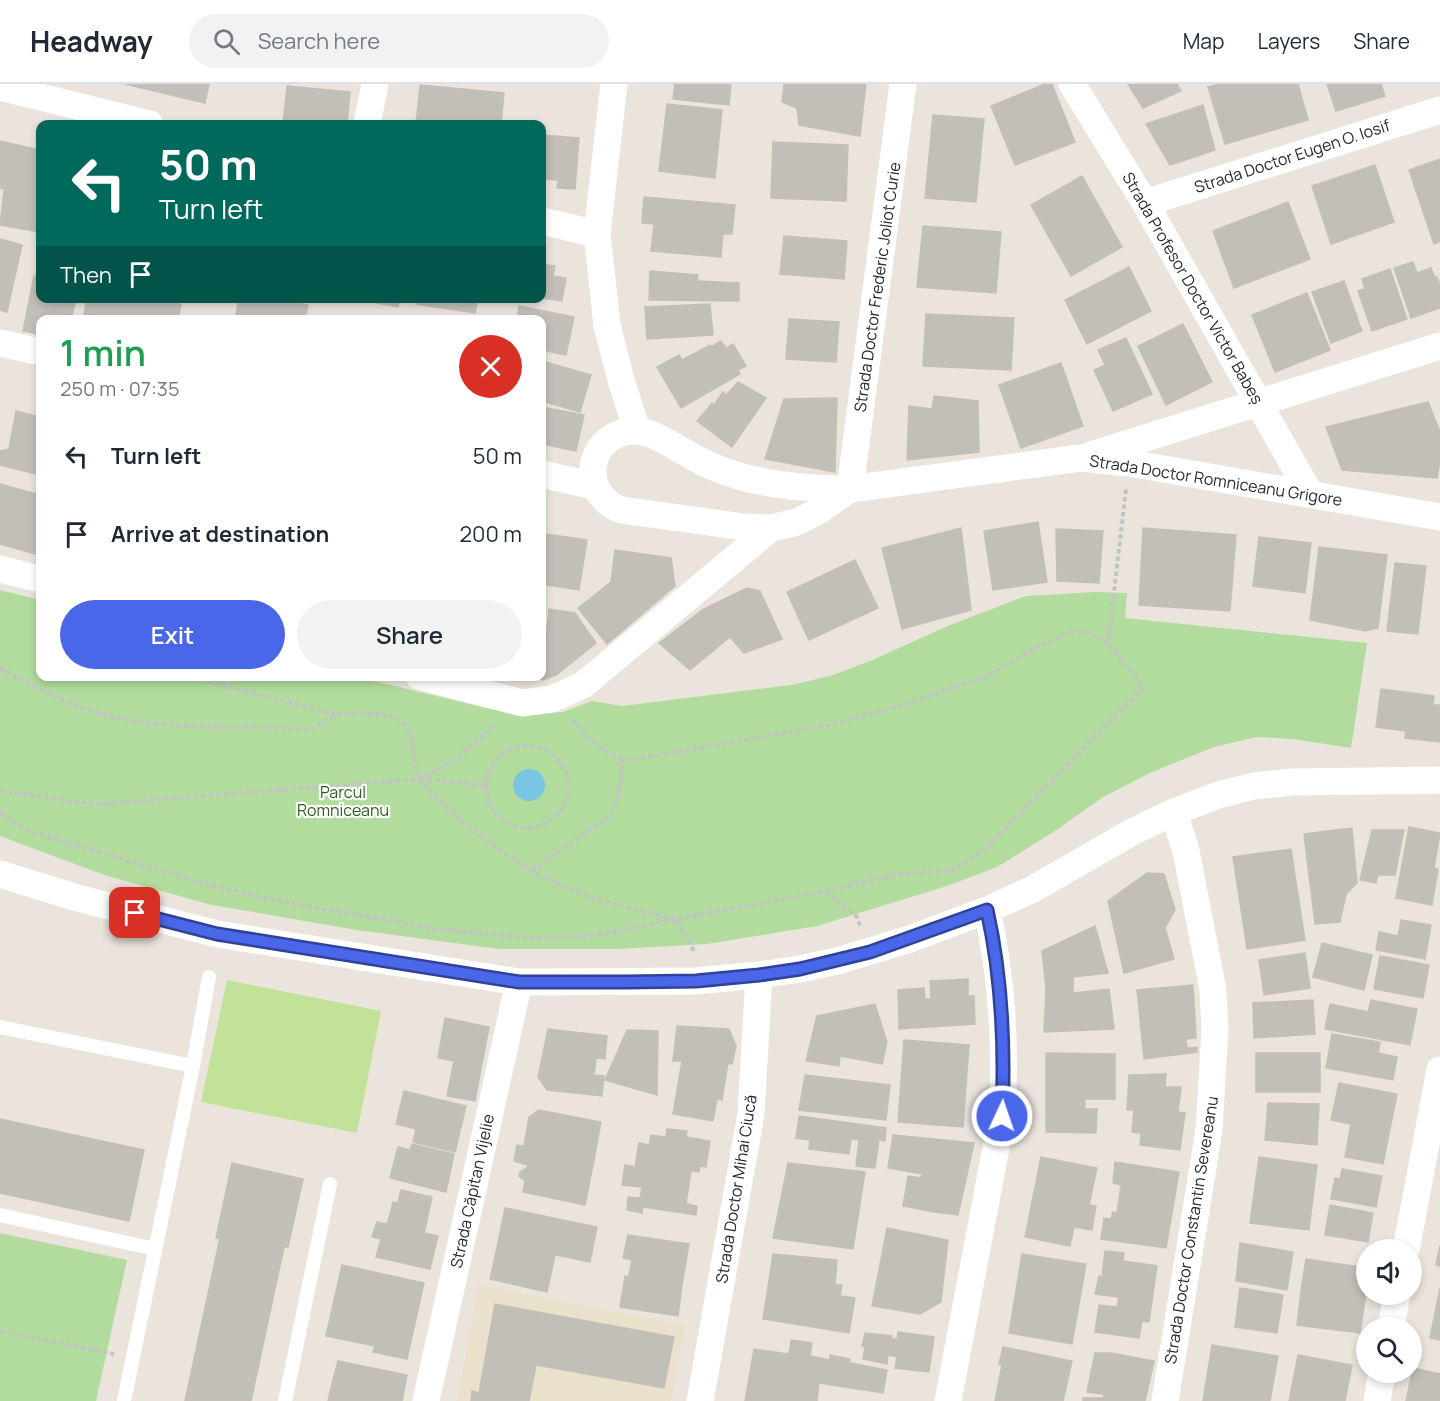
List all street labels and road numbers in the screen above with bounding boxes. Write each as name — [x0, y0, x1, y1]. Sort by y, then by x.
street label: Strada Doctor Eugen O. Iosif — [1191, 114, 1393, 198]
street label: Strada Doctor Frederic Joliot Curie — [849, 160, 905, 414]
street label: Strada Profesor Doctor Victor Babeș — [1117, 168, 1269, 408]
street label: Strada Doctor Romniceanu Grigore — [1088, 449, 1344, 511]
street label: Strada Doctor Mihai Ciucă — [710, 1093, 762, 1285]
street label: Strada Doctor Constantin Severeanu — [1159, 1094, 1223, 1366]
street label: Strada Căpitan Vijelie — [445, 1112, 499, 1270]

